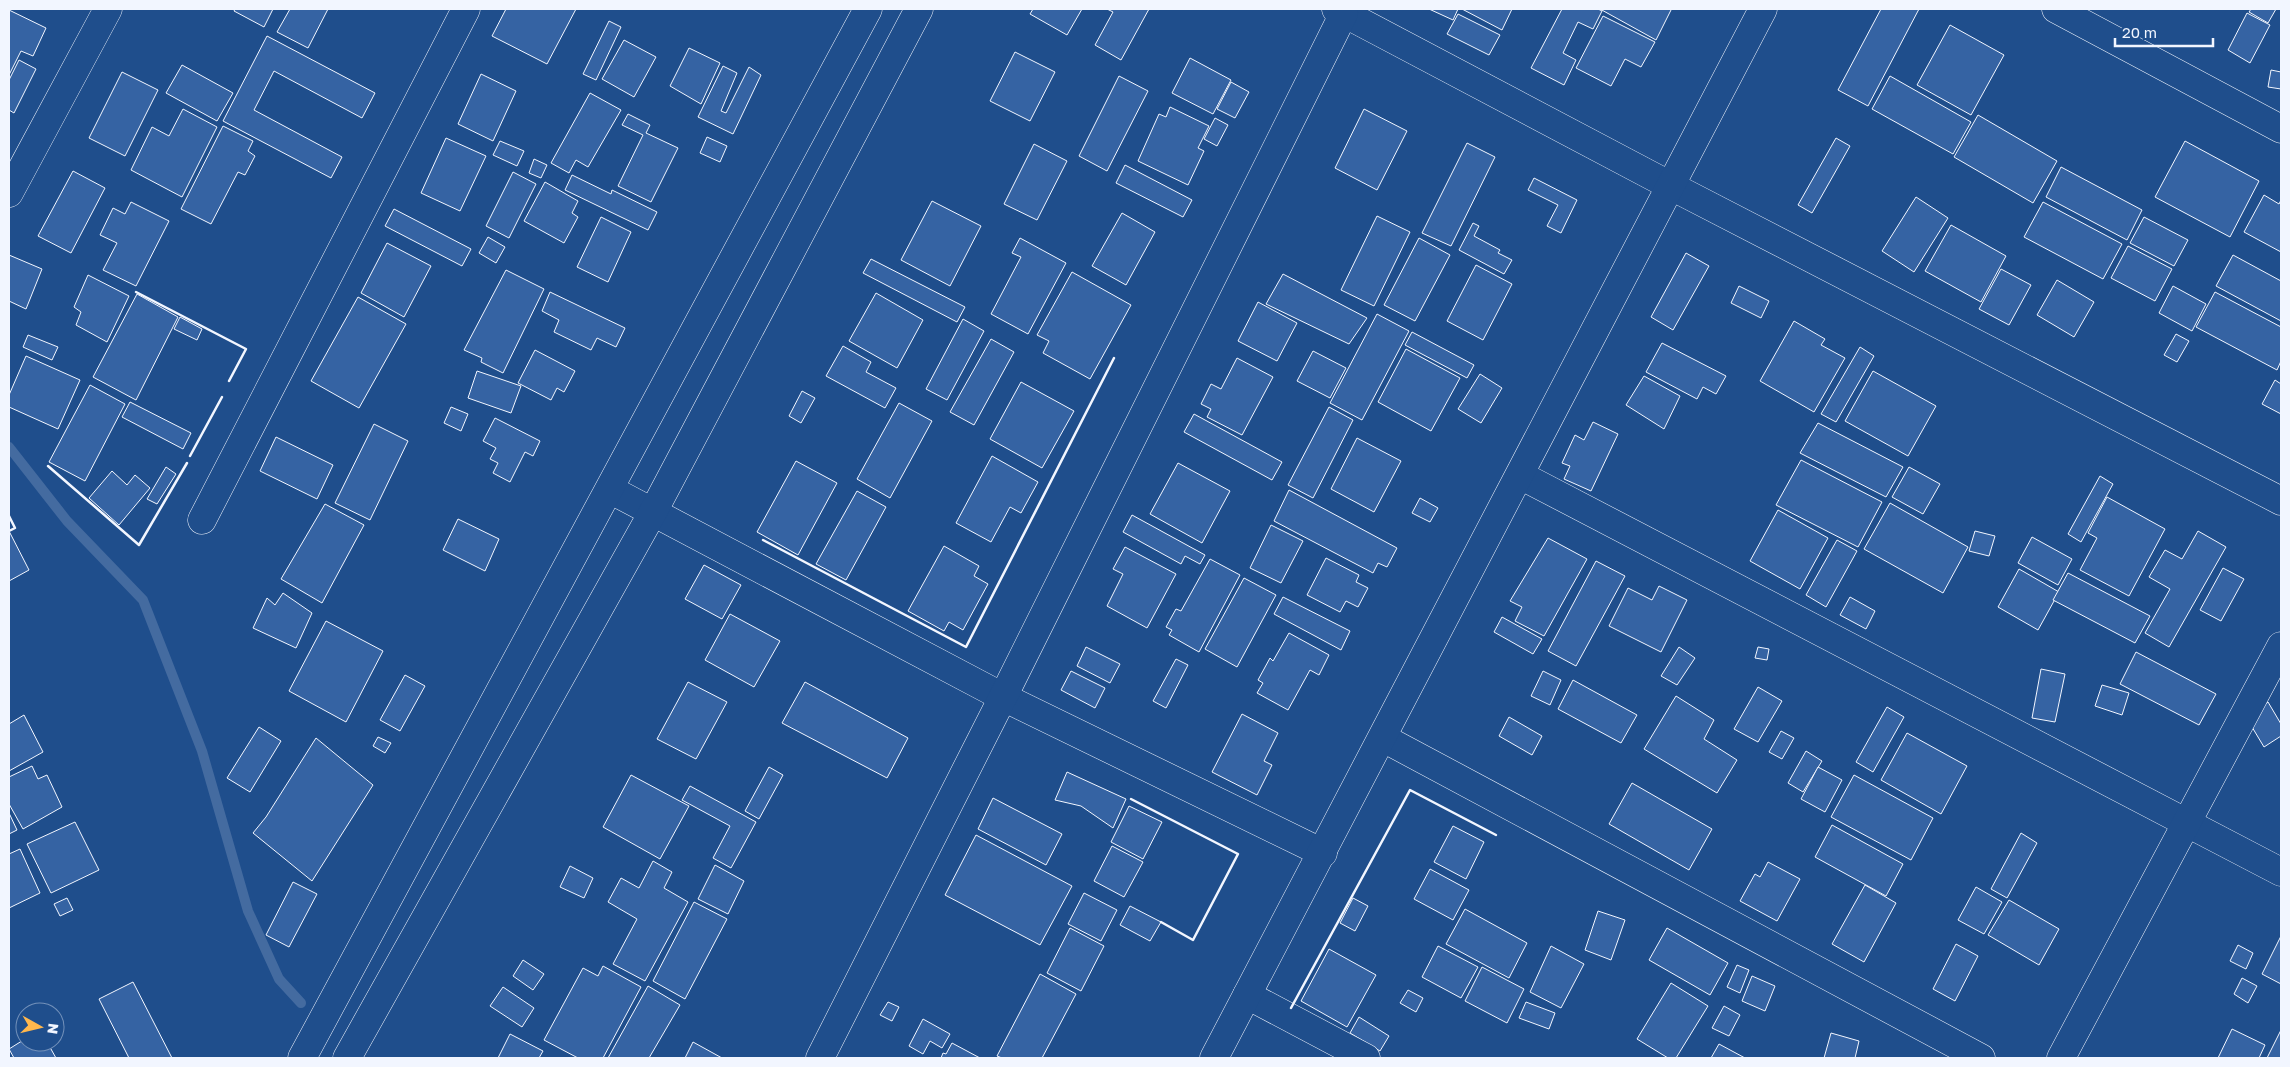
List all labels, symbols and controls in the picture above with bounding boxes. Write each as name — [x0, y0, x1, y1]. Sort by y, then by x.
scale bar — [2115, 15, 2212, 47]
text: 20 m — [2122, 23, 2157, 41]
north arrow — [15, 1002, 65, 1052]
text: N — [44, 1022, 63, 1035]

